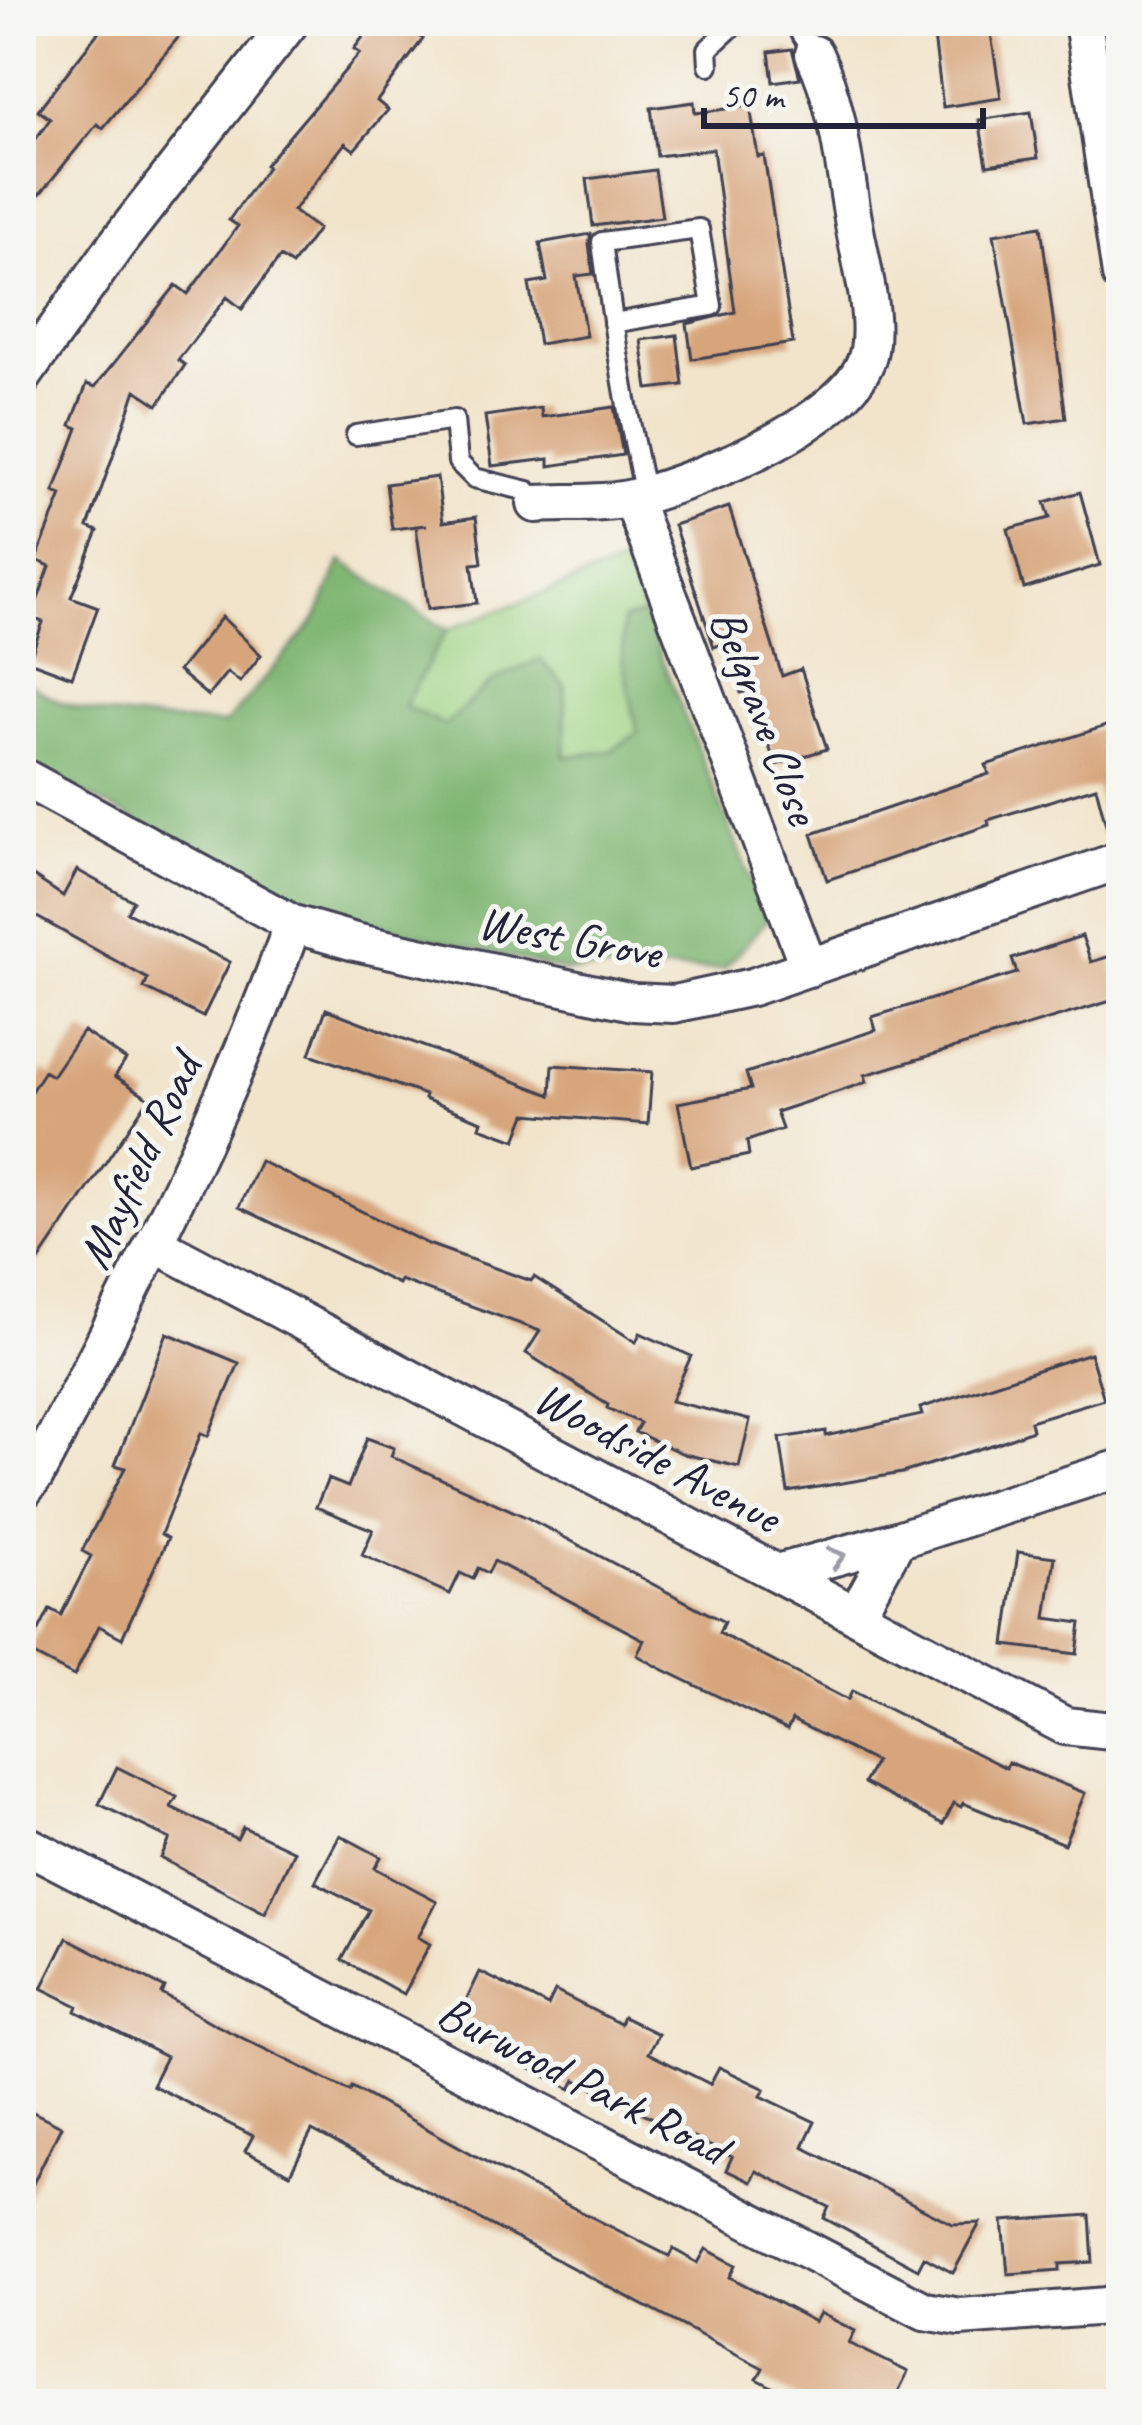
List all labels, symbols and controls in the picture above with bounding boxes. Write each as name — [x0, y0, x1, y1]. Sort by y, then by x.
scale bar — [704, 54, 983, 128]
text: 50 m — [722, 73, 786, 119]
street label: Belgrave Close — [697, 600, 835, 836]
street label: West Grove — [474, 891, 669, 983]
street label: Mayfield Road — [63, 1038, 218, 1278]
street label: Woodside Avenue — [525, 1367, 793, 1548]
one-way arrow — [826, 1546, 847, 1571]
street label: Burwood Park Road — [428, 1981, 743, 2181]

